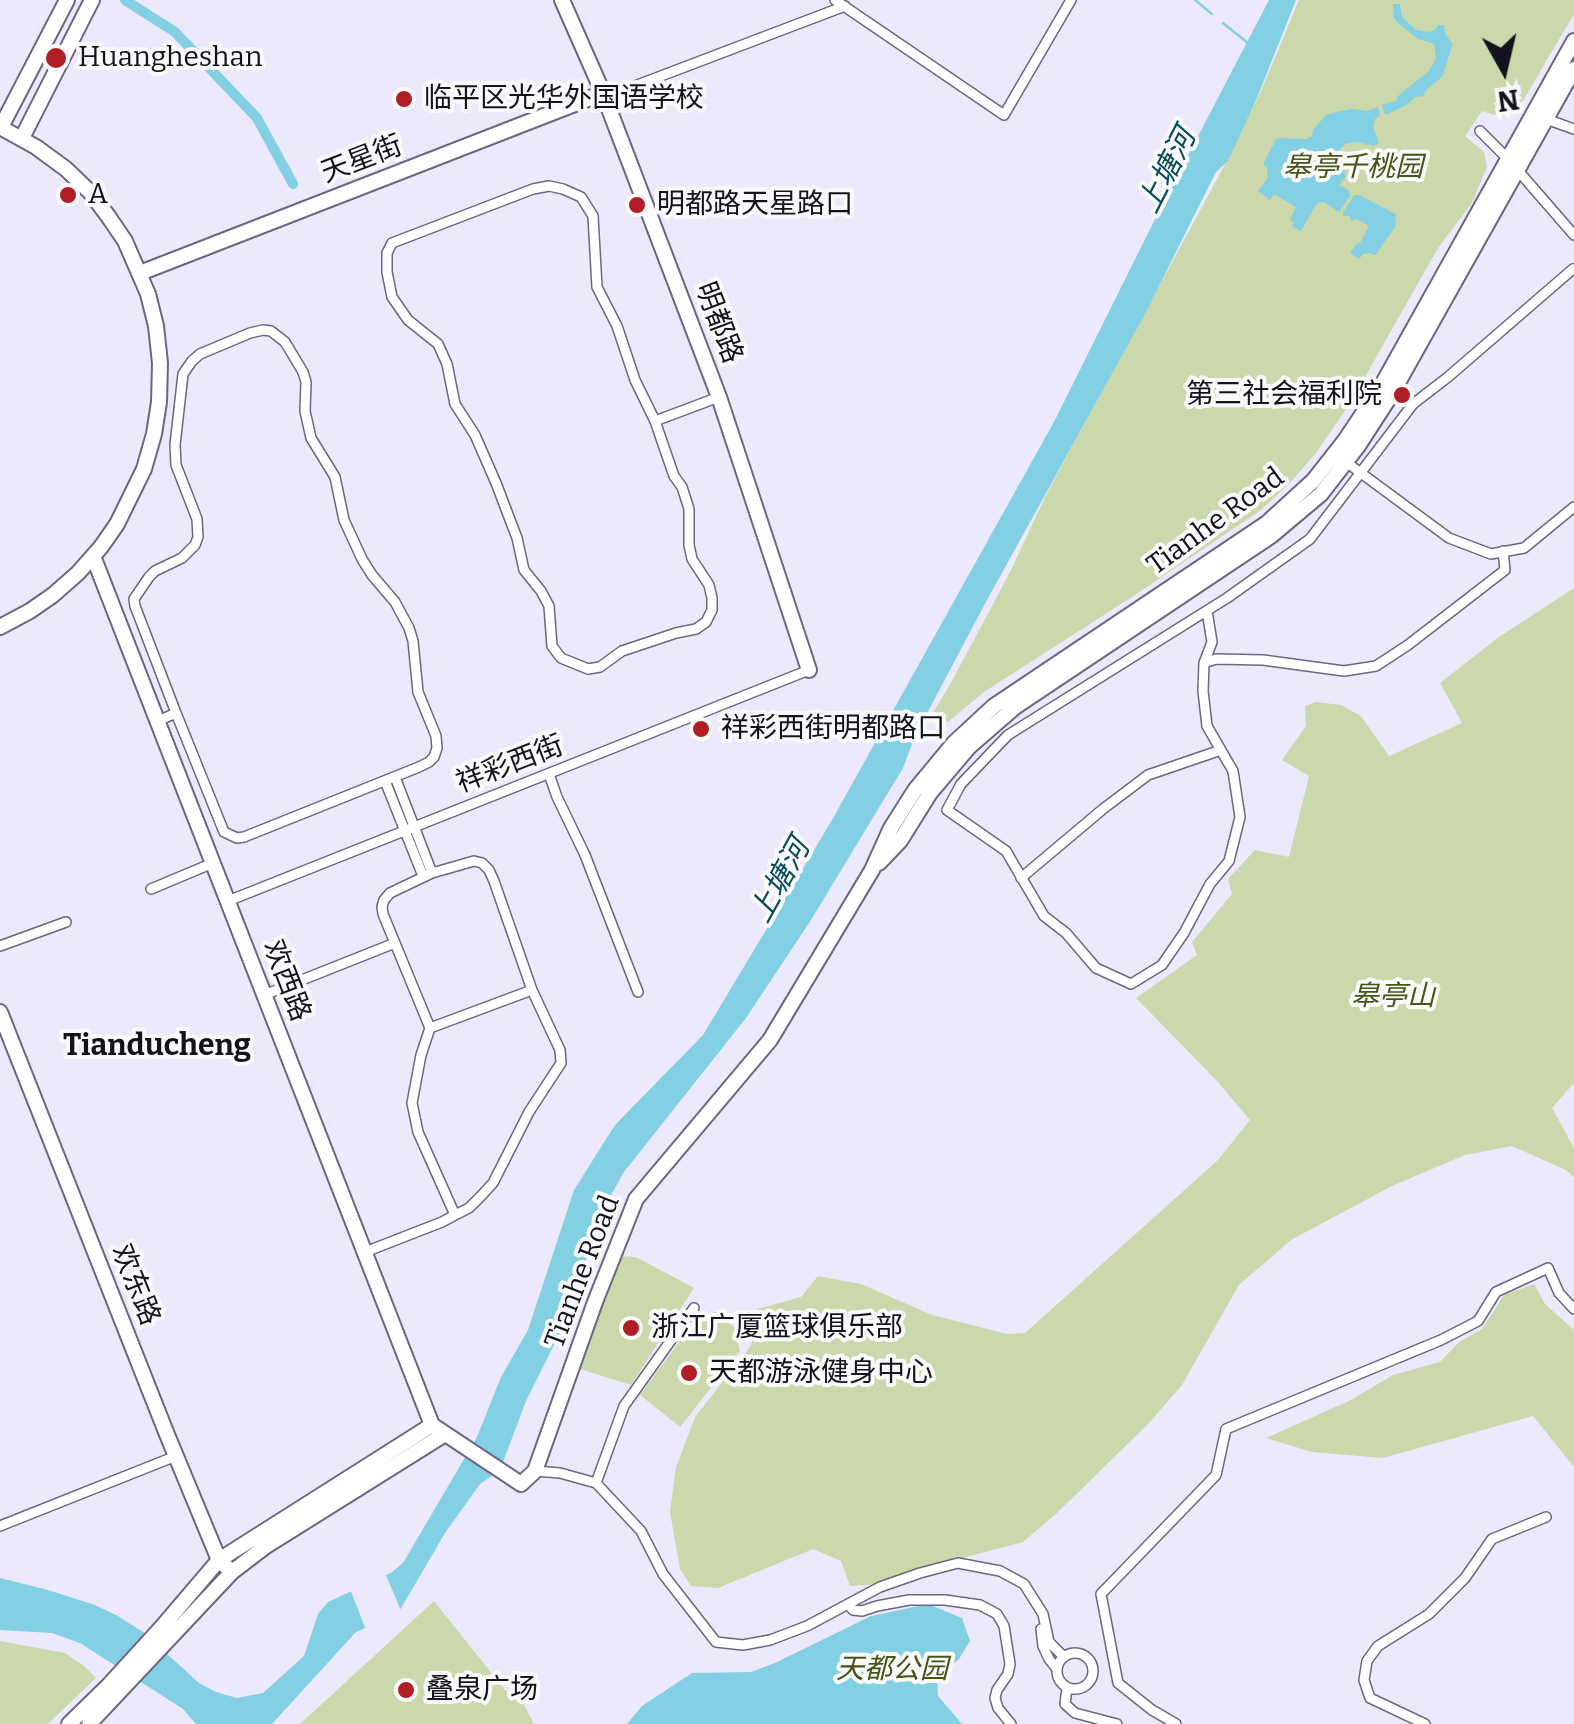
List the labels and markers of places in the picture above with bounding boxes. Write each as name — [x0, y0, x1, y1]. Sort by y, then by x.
place label: Huangheshan — [78, 41, 263, 75]
marker: Huangheshan — [43, 45, 69, 71]
place label: 临平区光华外国语学校 — [424, 82, 704, 116]
marker: 临平区光华外国语学校 — [393, 88, 415, 110]
place label: A — [88, 178, 108, 212]
marker: A — [57, 184, 79, 206]
place label: 明都路天星路口 — [657, 188, 853, 222]
marker: 明都路天星路口 — [626, 194, 648, 216]
place label: 第三社会福利院 — [1186, 378, 1382, 412]
marker: 第三社会福利院 — [1391, 384, 1413, 406]
place label: 祥彩西街明都路口 — [721, 712, 945, 746]
marker: 祥彩西街明都路口 — [690, 718, 712, 740]
place label: 浙江广厦篮球俱乐部 — [651, 1311, 903, 1345]
marker: 浙江广厦篮球俱乐部 — [620, 1317, 642, 1339]
place label: 天都游泳健身中心 — [709, 1356, 933, 1390]
marker: 天都游泳健身中心 — [678, 1362, 700, 1384]
place label: 叠泉广场 — [426, 1673, 538, 1707]
marker: 叠泉广场 — [395, 1679, 417, 1701]

